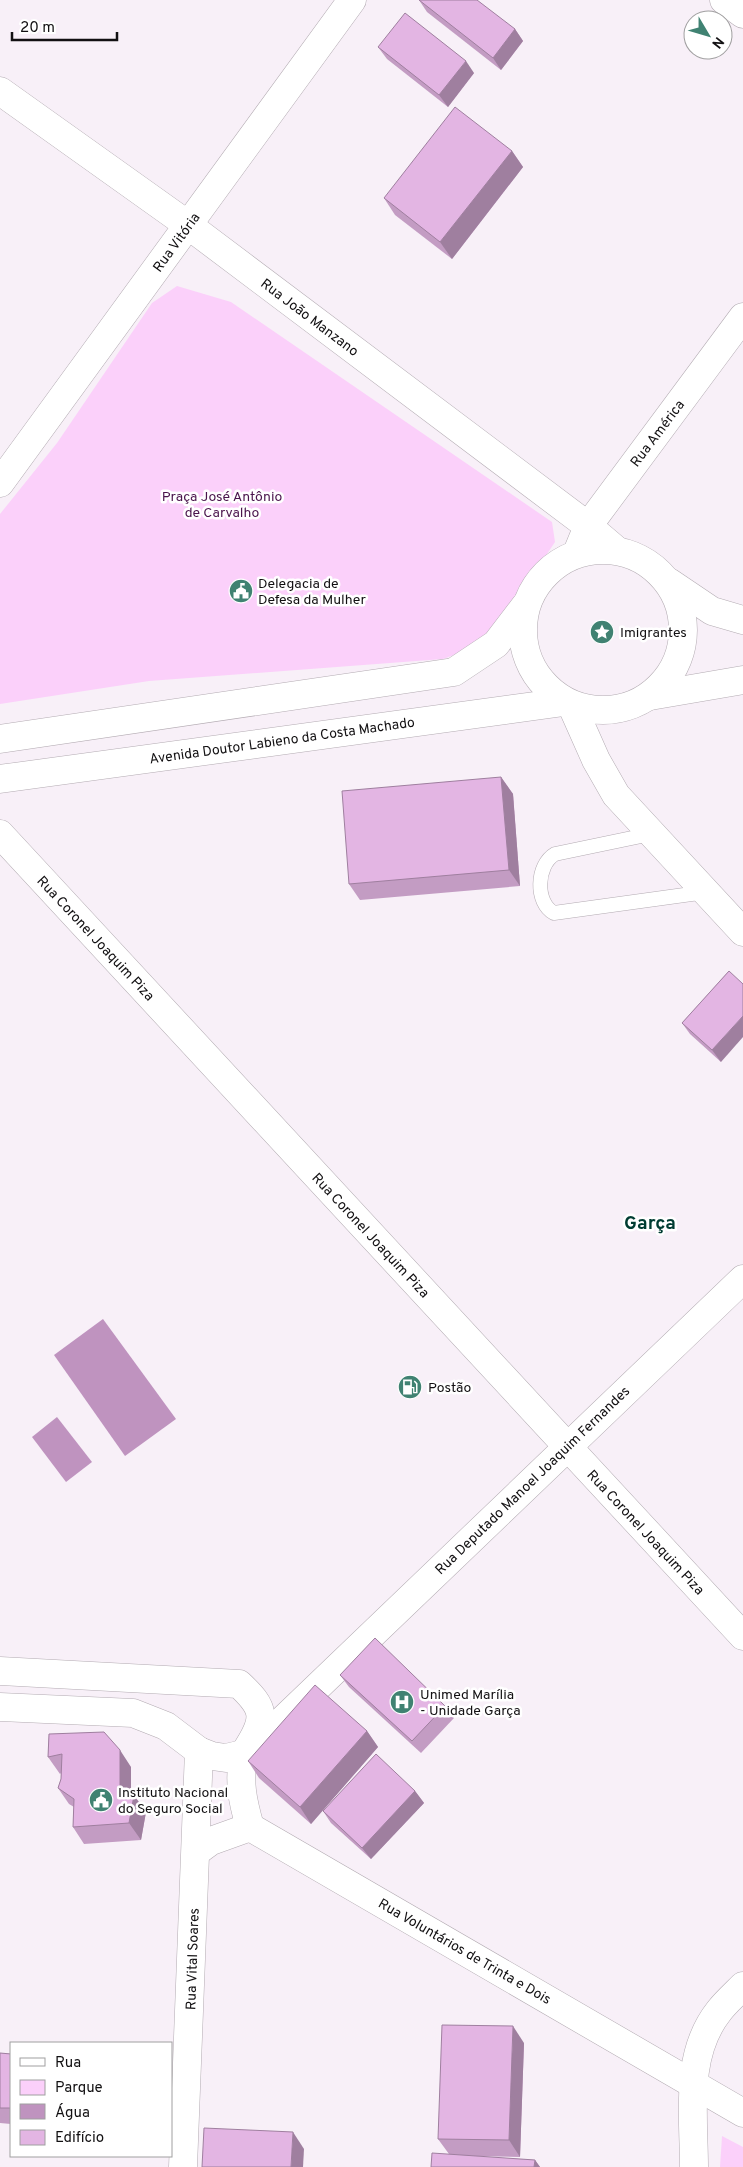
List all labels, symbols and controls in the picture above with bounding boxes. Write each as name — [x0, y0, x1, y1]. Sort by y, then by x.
scale bar — [12, 10, 118, 42]
north arrow — [683, 10, 733, 60]
text: 20 m — [20, 19, 55, 38]
text: N — [707, 33, 727, 51]
street label: Rua Vitória — [150, 210, 204, 276]
street label: Rua João Manzano — [257, 276, 362, 361]
street label: Rua América — [628, 397, 689, 471]
park label: Praça José Antônio de Carvalho — [162, 489, 282, 522]
place label: Delegacia de Defesa da Mulher — [258, 576, 367, 609]
public building icon: Delegacia de Defesa da Mulher — [228, 578, 254, 604]
place icon: Imigrantes — [589, 619, 615, 645]
place label: Imigrantes — [620, 625, 687, 642]
street label: Avenida Doutor Labieno da Costa Machado — [148, 714, 416, 769]
street label: Rua Coronel Joaquim Piza — [33, 873, 157, 1005]
street label: Rua Coronel Joaquim Piza — [308, 1170, 432, 1302]
district label: Garça — [624, 1212, 676, 1236]
fuel station icon: Postão — [397, 1374, 423, 1400]
place label: Postão — [428, 1380, 471, 1397]
street label: Rua Deputado Manoel Joaquim Fernandes — [432, 1383, 634, 1579]
street label: Rua Coronel Joaquim Piza — [583, 1467, 707, 1599]
place label: Unimed Marília - Unidade Garça — [420, 1687, 521, 1720]
hospital icon: Unimed Marília - Unidade Garça — [389, 1689, 415, 1715]
place label: Instituto Nacional do Seguro Social — [118, 1785, 228, 1818]
public building icon: Instituto Nacional do Seguro Social — [88, 1787, 114, 1813]
street label: Rua Voluntários de Trinta e Dois — [375, 1896, 554, 2009]
street label: Rua Vital Soares — [183, 1908, 204, 2010]
legend — [10, 2042, 172, 2157]
text: Rua — [55, 2054, 81, 2073]
text: Parque — [55, 2079, 103, 2098]
text: Água — [55, 2103, 90, 2123]
text: Edifício — [55, 2129, 104, 2148]

